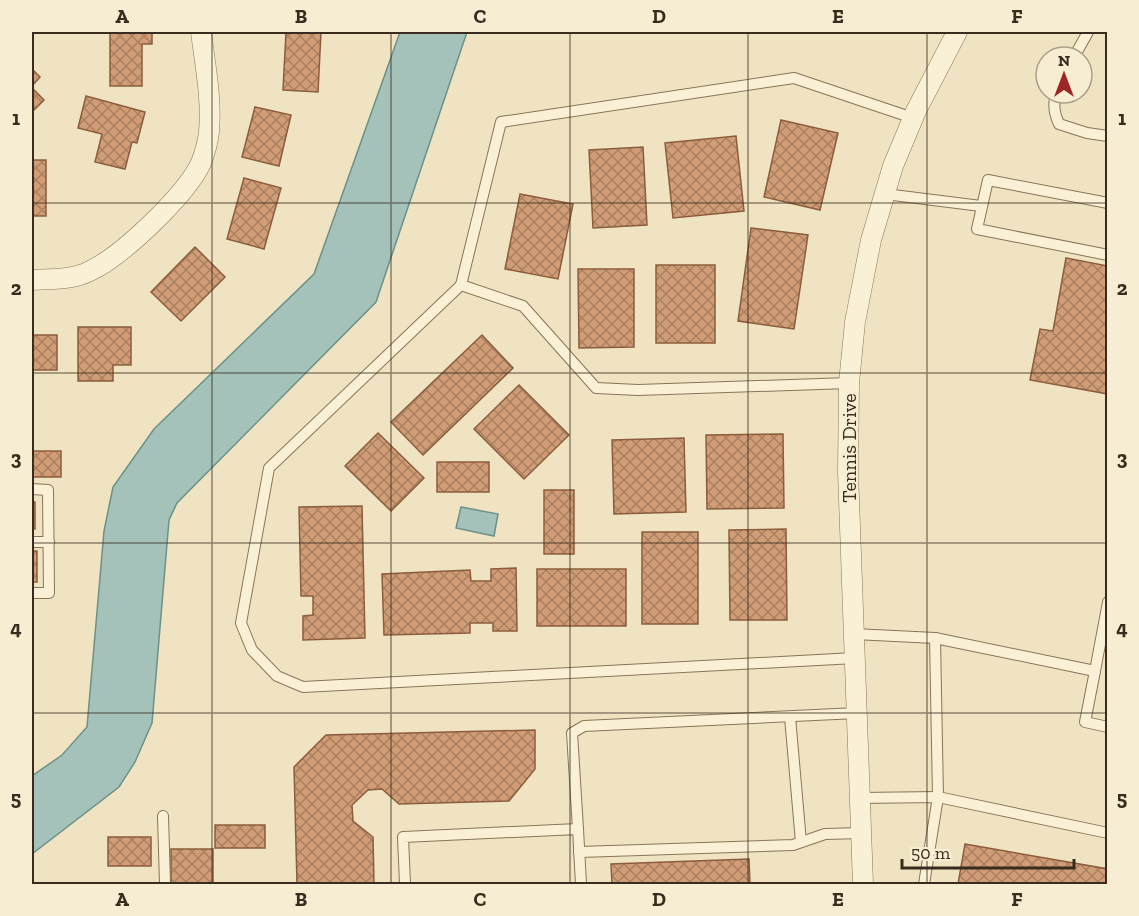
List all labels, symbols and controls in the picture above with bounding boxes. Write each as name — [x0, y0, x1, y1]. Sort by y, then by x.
text: A — [115, 4, 129, 28]
text: B — [295, 4, 307, 28]
text: C — [474, 4, 487, 28]
text: D — [652, 4, 666, 28]
text: E — [832, 4, 844, 28]
text: F — [1011, 4, 1023, 28]
north arrow — [1034, 45, 1094, 105]
text: N — [1058, 51, 1070, 70]
text: 1 — [12, 106, 20, 130]
text: 1 — [1118, 106, 1126, 130]
text: 2 — [11, 276, 22, 300]
text: 2 — [1117, 276, 1128, 300]
street label: Tennis Drive — [837, 393, 861, 503]
text: 3 — [11, 446, 22, 470]
text: 3 — [1117, 446, 1128, 470]
text: 4 — [10, 616, 22, 640]
text: 4 — [1116, 616, 1128, 640]
text: 5 — [11, 786, 21, 810]
text: 5 — [1117, 786, 1127, 810]
scale bar — [902, 832, 1074, 870]
text: 50 m — [911, 842, 951, 864]
text: A — [115, 887, 129, 911]
text: B — [295, 887, 307, 911]
text: C — [474, 887, 487, 911]
text: D — [652, 887, 666, 911]
text: E — [832, 887, 844, 911]
text: F — [1011, 887, 1023, 911]

